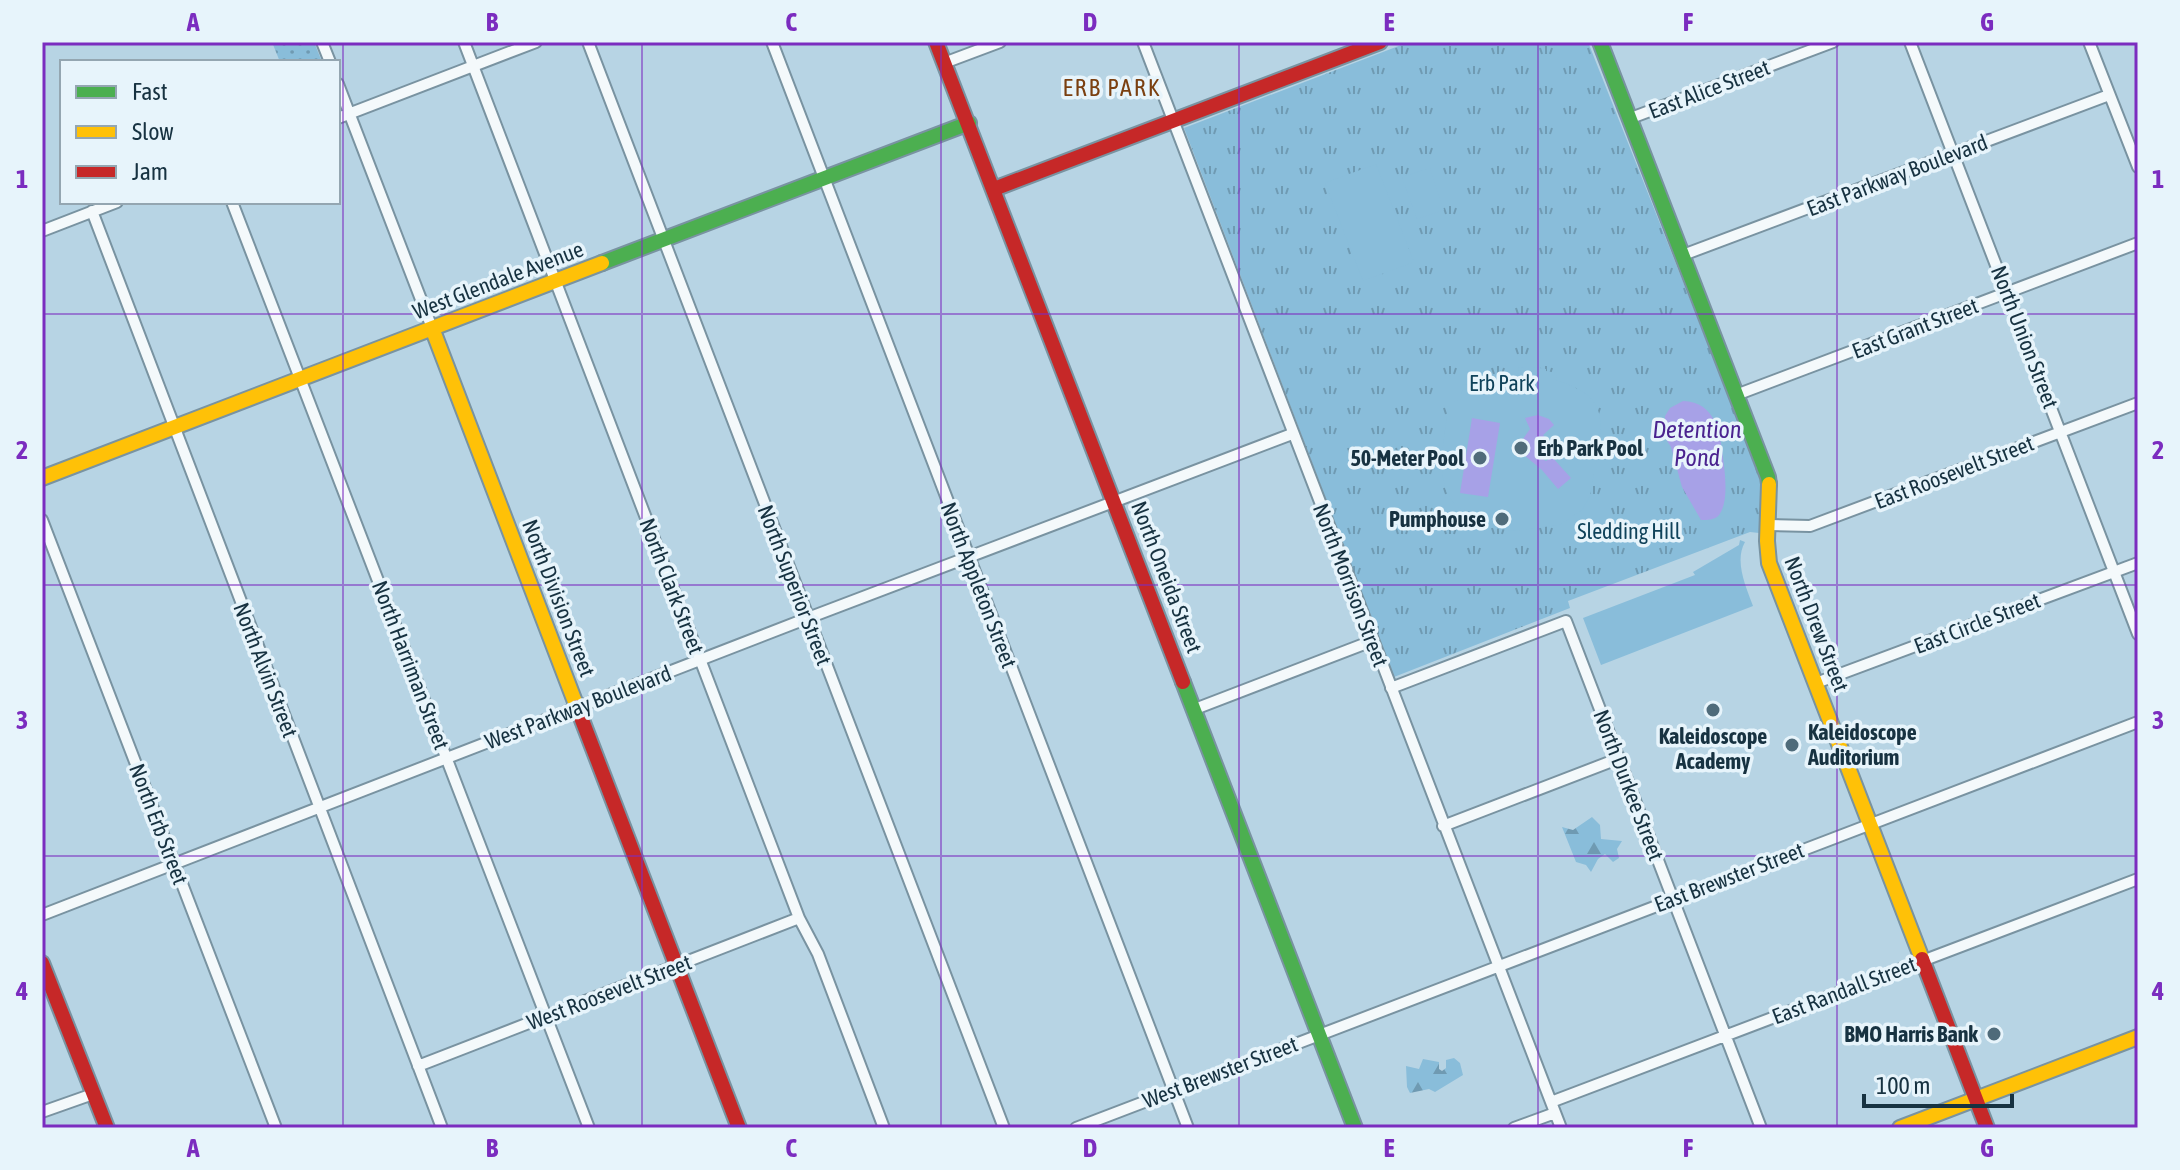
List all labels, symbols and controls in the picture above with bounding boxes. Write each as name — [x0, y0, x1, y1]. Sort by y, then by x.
text: A — [186, 7, 200, 37]
text: B — [486, 7, 499, 37]
text: C — [785, 7, 797, 37]
text: D — [1083, 7, 1097, 37]
text: E — [1383, 7, 1395, 37]
text: F — [1683, 7, 1694, 37]
text: G — [1980, 7, 1994, 37]
street label: East Alice Street — [1645, 54, 1773, 124]
legend — [60, 60, 340, 204]
district label: ERB PARK — [1062, 74, 1162, 101]
text: Fast — [132, 78, 168, 105]
text: Slow — [132, 118, 174, 145]
street label: East Parkway Boulevard — [1803, 129, 1991, 221]
text: Jam — [132, 158, 168, 185]
text: 1 — [16, 164, 28, 194]
text: 1 — [2152, 164, 2164, 194]
street label: West Glendale Avenue — [409, 236, 587, 324]
street label: North Union Street — [1986, 262, 2064, 412]
street label: East Grant Street — [1848, 292, 1982, 364]
park label: Erb Park — [1469, 370, 1535, 396]
water label: Detention Pond — [1653, 416, 1742, 471]
street label: East Roosevelt Street — [1871, 430, 2037, 514]
text: 2 — [16, 435, 28, 465]
place label: Erb Park Pool — [1537, 435, 1644, 461]
text: 2 — [2152, 435, 2164, 465]
marker: Erb Park Pool — [1512, 439, 1530, 457]
place label: 50-Meter Pool — [1350, 445, 1465, 471]
marker: 50-Meter Pool — [1471, 449, 1489, 467]
street label: North Oneida Street — [1126, 498, 1208, 656]
street label: North Appleton Street — [935, 499, 1023, 671]
street label: North Morrison Street — [1308, 500, 1394, 670]
street label: North Superior Street — [752, 501, 838, 669]
place label: Pumphouse — [1389, 506, 1486, 532]
marker: Pumphouse — [1493, 510, 1511, 528]
street label: North Clark Street — [634, 515, 710, 657]
street label: North Division Street — [517, 516, 601, 680]
park label: Sledding Hill — [1577, 518, 1681, 544]
street label: North Drew Street — [1779, 553, 1855, 695]
street label: North Harriman Street — [367, 577, 455, 753]
street label: East Circle Street — [1910, 587, 2044, 659]
street label: North Alvin Street — [228, 599, 304, 741]
street label: West Parkway Boulevard — [481, 660, 675, 754]
marker: Kaleidoscope Academy — [1704, 701, 1722, 719]
text: 3 — [16, 705, 28, 735]
text: 3 — [2152, 705, 2164, 735]
street label: North Durkee Street — [1588, 706, 1670, 864]
place label: Kaleidoscope Auditorium — [1807, 719, 1917, 770]
place label: Kaleidoscope Academy — [1659, 723, 1767, 774]
marker: Kaleidoscope Auditorium — [1783, 736, 1801, 754]
street label: North Erb Street — [124, 760, 194, 888]
street label: East Brewster Street — [1651, 837, 1807, 917]
street label: West Roosevelt Street — [523, 949, 695, 1035]
street label: East Randall Street — [1768, 951, 1920, 1029]
text: 4 — [15, 976, 28, 1006]
text: 4 — [2151, 976, 2164, 1006]
place label: BMO Harris Bank — [1844, 1021, 1978, 1047]
marker: BMO Harris Bank — [1985, 1025, 2003, 1043]
street label: West Brewster Street — [1139, 1031, 1301, 1113]
scale bar — [1864, 1058, 2012, 1108]
text: 100 m — [1876, 1072, 1930, 1099]
text: A — [186, 1133, 200, 1163]
text: B — [486, 1133, 499, 1163]
text: C — [785, 1133, 797, 1163]
text: D — [1083, 1133, 1097, 1163]
text: E — [1383, 1133, 1395, 1163]
text: F — [1683, 1133, 1694, 1163]
text: G — [1980, 1133, 1994, 1163]

